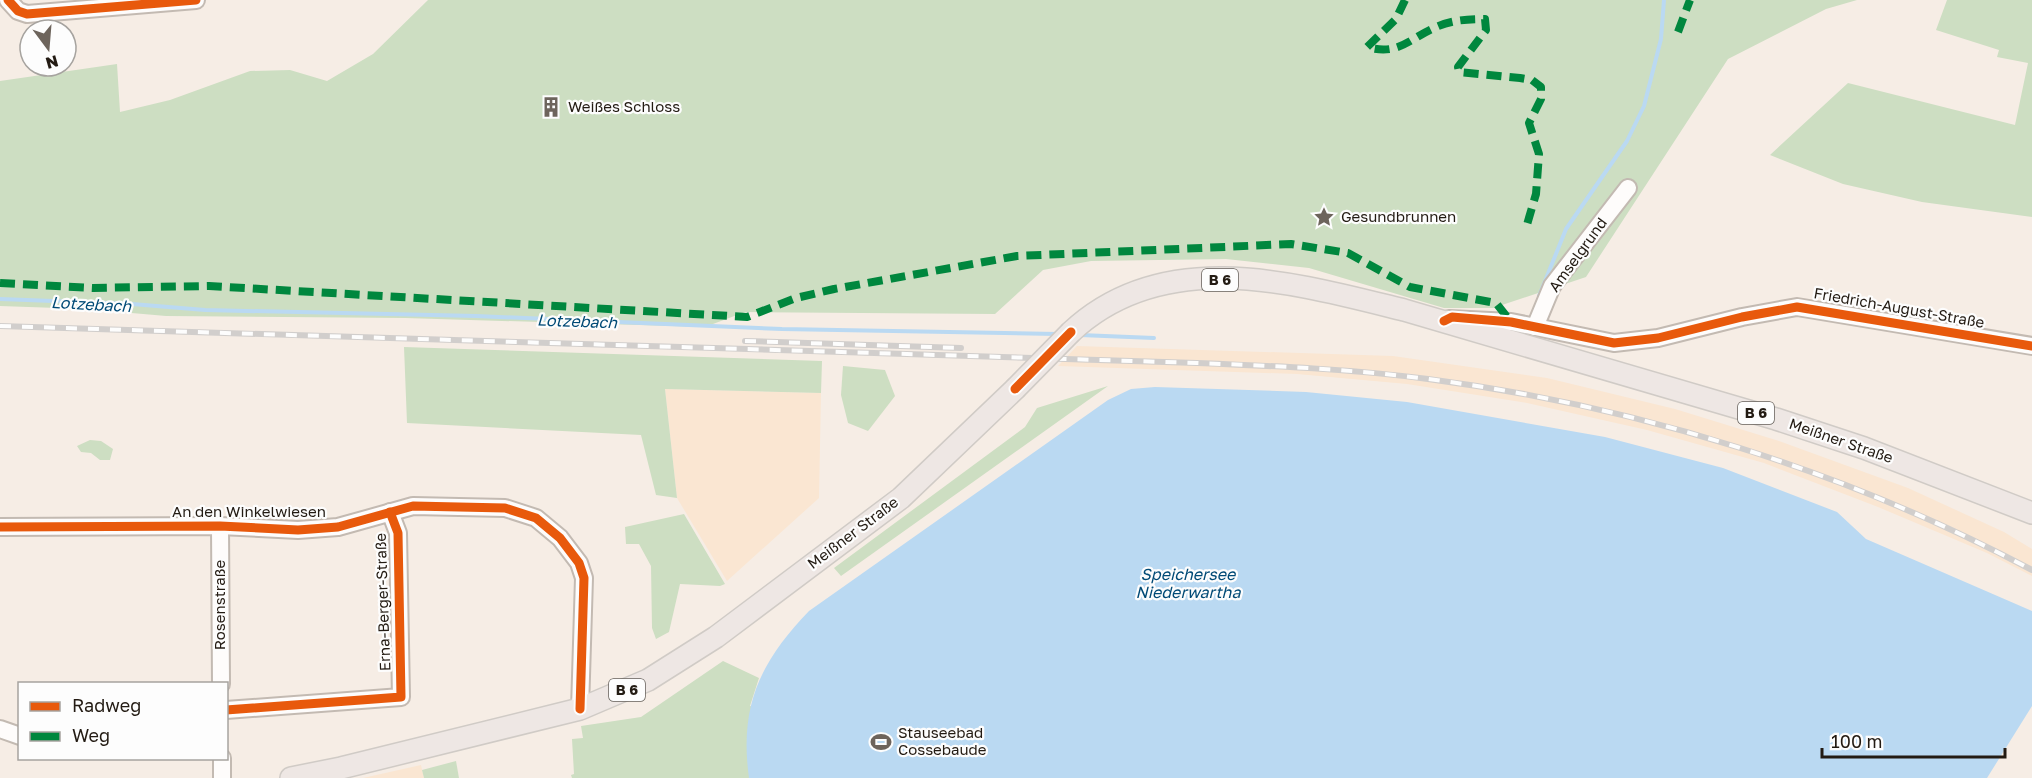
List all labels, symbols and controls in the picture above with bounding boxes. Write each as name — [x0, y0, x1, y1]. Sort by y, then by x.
north arrow — [18, 18, 78, 78]
text: N — [44, 51, 61, 74]
building icon: Weißes Schloss — [539, 95, 563, 119]
place label: Weißes Schloss — [568, 97, 680, 115]
place icon: Gesundbrunnen — [1312, 205, 1336, 229]
place label: Gesundbrunnen — [1341, 207, 1456, 225]
street label: Amselgrund — [1544, 214, 1610, 295]
road number: B 6 — [1202, 269, 1238, 291]
street label: Friedrich-August-Straße — [1812, 283, 1986, 331]
water label: Lotzebach — [50, 292, 133, 316]
water label: Lotzebach — [537, 310, 619, 332]
road number: B 6 — [1738, 402, 1774, 424]
street label: Meißner Straße — [1787, 414, 1896, 466]
street label: Meißner Straße — [804, 492, 901, 572]
street label: An den Winkelwiesen — [172, 502, 326, 520]
street label: Erna-Berger-Straße — [371, 532, 393, 671]
street label: Rosenstraße — [210, 559, 228, 650]
water label: Speichersee Niederwartha — [1136, 564, 1241, 602]
road number: B 6 — [609, 679, 645, 701]
legend — [18, 682, 228, 760]
text: Radweg — [72, 694, 141, 716]
scale bar — [1822, 721, 2005, 759]
place label: Stauseebad Cossebaude — [898, 723, 987, 758]
text: Weg — [72, 724, 110, 746]
sports icon: Stauseebad Cossebaude — [869, 730, 893, 754]
text: 100 m — [1831, 730, 1882, 752]

